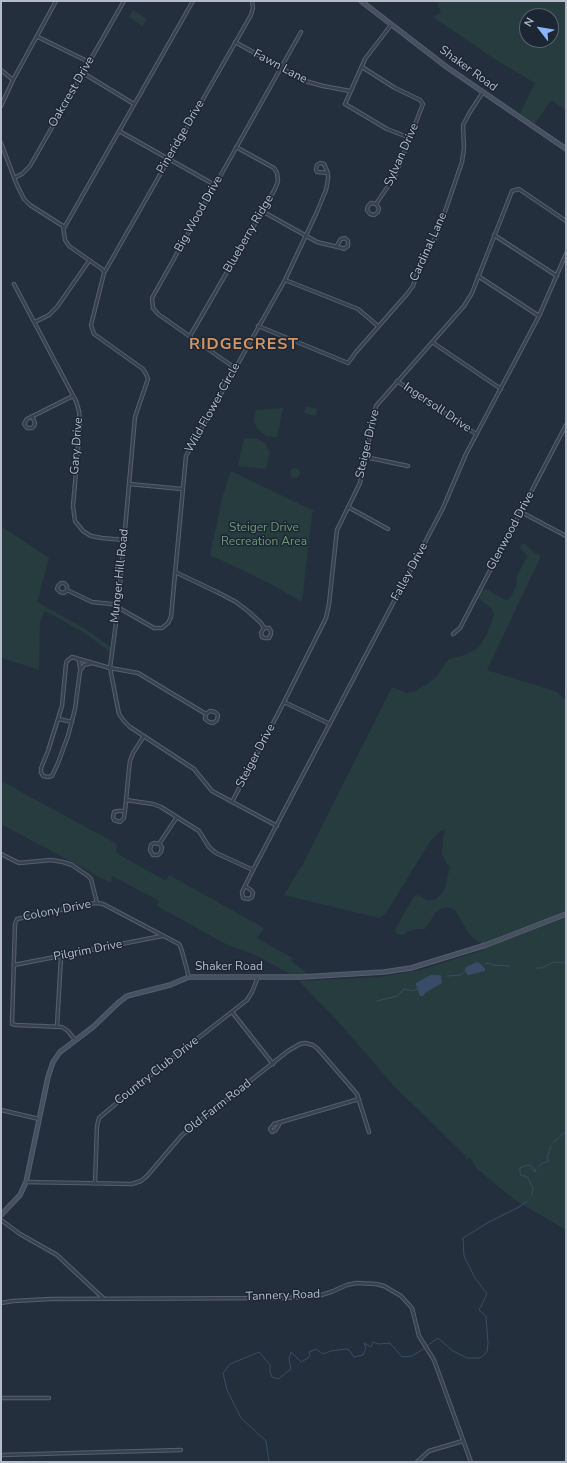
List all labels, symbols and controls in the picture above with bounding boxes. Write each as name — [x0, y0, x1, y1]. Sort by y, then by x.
north arrow — [519, 8, 559, 48]
text: N — [521, 15, 538, 29]
street label: Shaker Road — [436, 43, 500, 95]
street label: Fawn Lane — [251, 47, 309, 87]
street label: Oakcrest Drive — [46, 54, 98, 130]
street label: Pineridge Drive — [154, 98, 208, 176]
street label: Sylvan Drive — [382, 121, 422, 189]
street label: Big Wood Drive — [172, 173, 226, 255]
street label: Blueberry Ridge — [221, 192, 277, 276]
street label: Cardinal Lane — [407, 210, 451, 284]
district label: RIDGECREST — [189, 335, 299, 355]
street label: Wild Flower Circle — [182, 361, 244, 455]
street label: Ingersoll Drive — [400, 380, 474, 436]
street label: Steiger Drive — [353, 408, 383, 480]
street label: Gary Drive — [68, 417, 86, 475]
street label: Glenwood Drive — [484, 489, 538, 573]
park label: Steiger Drive Recreation Area — [221, 521, 307, 549]
street label: Munger Hill Road — [108, 528, 132, 624]
street label: Falley Drive — [389, 540, 431, 604]
street label: Steiger Drive — [233, 722, 279, 790]
street label: Colony Drive — [22, 897, 92, 925]
street label: Pilgrim Drive — [52, 937, 124, 965]
street label: Shaker Road — [195, 960, 263, 974]
street label: Country Club Drive — [112, 1034, 202, 1108]
street label: Old Farm Road — [182, 1076, 254, 1138]
street label: Tannery Road — [246, 1288, 320, 1304]

